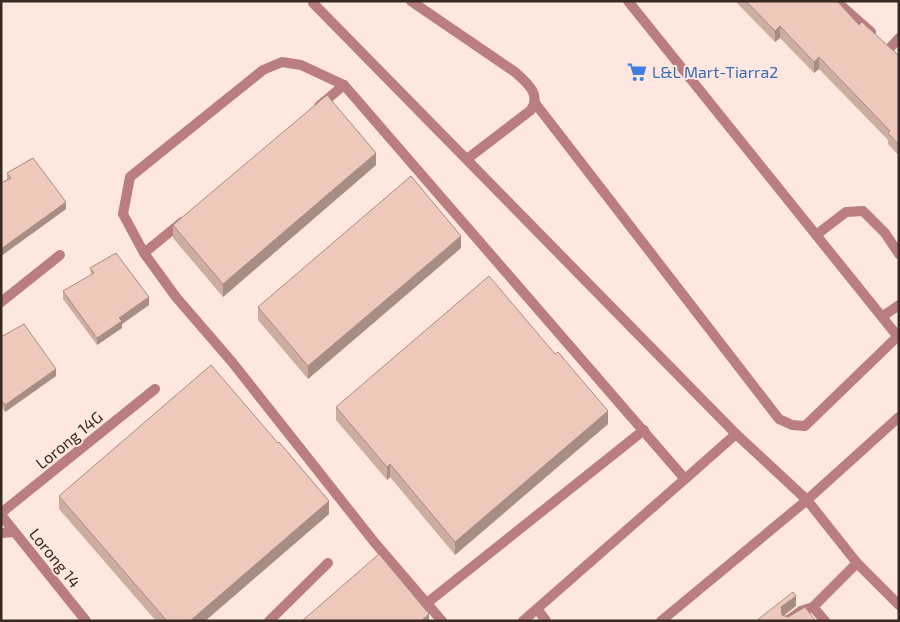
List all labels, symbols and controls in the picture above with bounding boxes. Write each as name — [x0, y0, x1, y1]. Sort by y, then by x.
supermarket icon: L&L Mart-Tiarra2 — [626, 61, 648, 83]
place label: L&L Mart-Tiarra2 — [652, 62, 778, 81]
street label: Lorong 14G — [31, 407, 106, 472]
street label: Lorong 14 — [26, 524, 85, 591]

